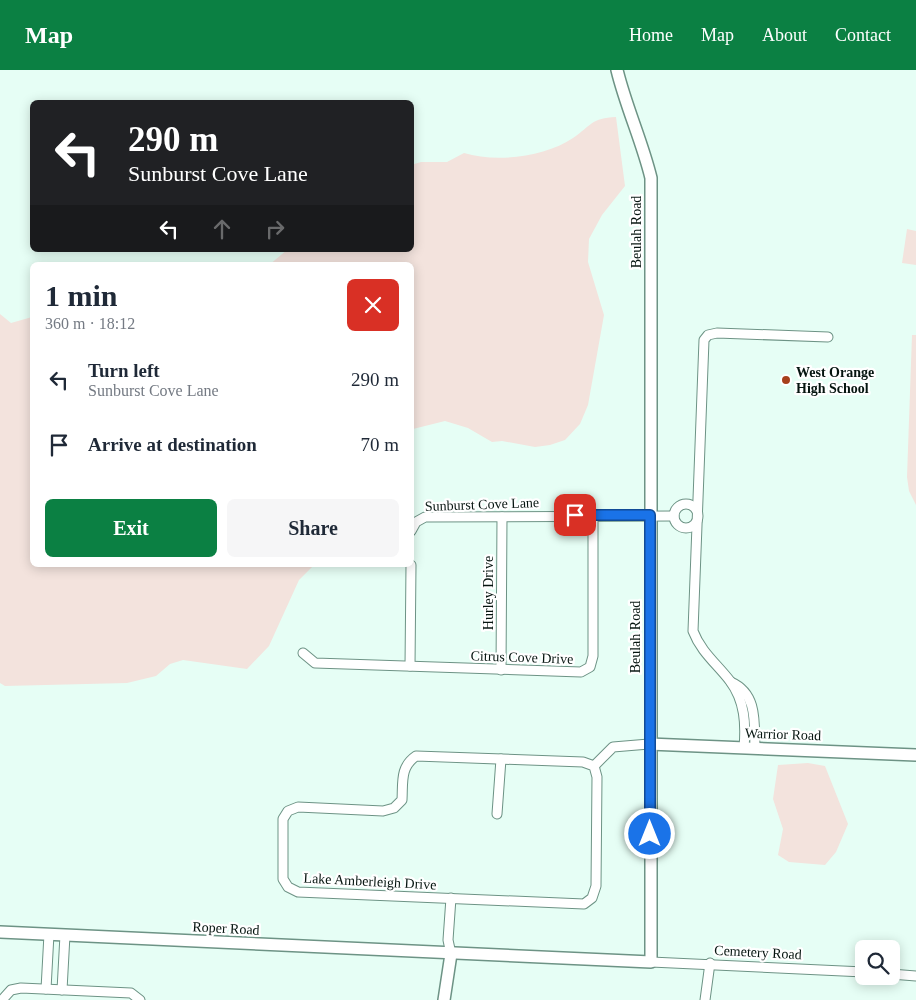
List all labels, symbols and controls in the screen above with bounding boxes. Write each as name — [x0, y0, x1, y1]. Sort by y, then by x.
text: Map — [25, 22, 73, 48]
text: Home — [629, 25, 673, 45]
text: Map — [701, 25, 734, 45]
text: About — [762, 25, 807, 45]
text: Contact — [835, 25, 891, 45]
icon: left — [45, 120, 110, 185]
text: 290 m — [128, 120, 218, 159]
text: Sunburst Cove Lane — [128, 161, 308, 186]
street label: Beulah Road — [629, 196, 644, 268]
icon: left — [155, 215, 183, 243]
icon: ahead — [208, 215, 236, 243]
icon: right — [261, 215, 289, 243]
text: 1 min — [45, 279, 118, 312]
button: close — [347, 279, 399, 331]
text: 360 m · 18:12 — [45, 315, 135, 332]
text: Turn left — [88, 360, 160, 381]
place label: West Orange High School — [796, 365, 874, 396]
icon: left — [45, 366, 73, 394]
text: 290 m — [351, 369, 399, 390]
marker: West Orange High School — [780, 374, 792, 386]
text: Sunburst Cove Lane — [88, 382, 219, 399]
icon: arrive — [45, 431, 73, 459]
text: Arrive at destination — [88, 434, 257, 455]
text: 70 m — [360, 434, 399, 455]
pin — [554, 494, 596, 536]
street label: Sunburst Cove Lane — [425, 495, 539, 514]
button: Exit — [45, 499, 217, 557]
button: Share — [227, 499, 399, 557]
icon: arrive — [561, 501, 589, 529]
street label: Hurley Drive — [481, 556, 496, 630]
street label: Beulah Road — [628, 601, 643, 673]
street label: Citrus Cove Drive — [470, 648, 574, 667]
street label: Warrior Road — [745, 726, 821, 743]
position arrow — [623, 807, 675, 859]
street label: Lake Amberleigh Drive — [303, 871, 437, 892]
street label: Roper Road — [192, 919, 260, 938]
map controls — [855, 940, 900, 985]
button: search — [855, 940, 900, 985]
street label: Cemetery Road — [714, 943, 802, 962]

